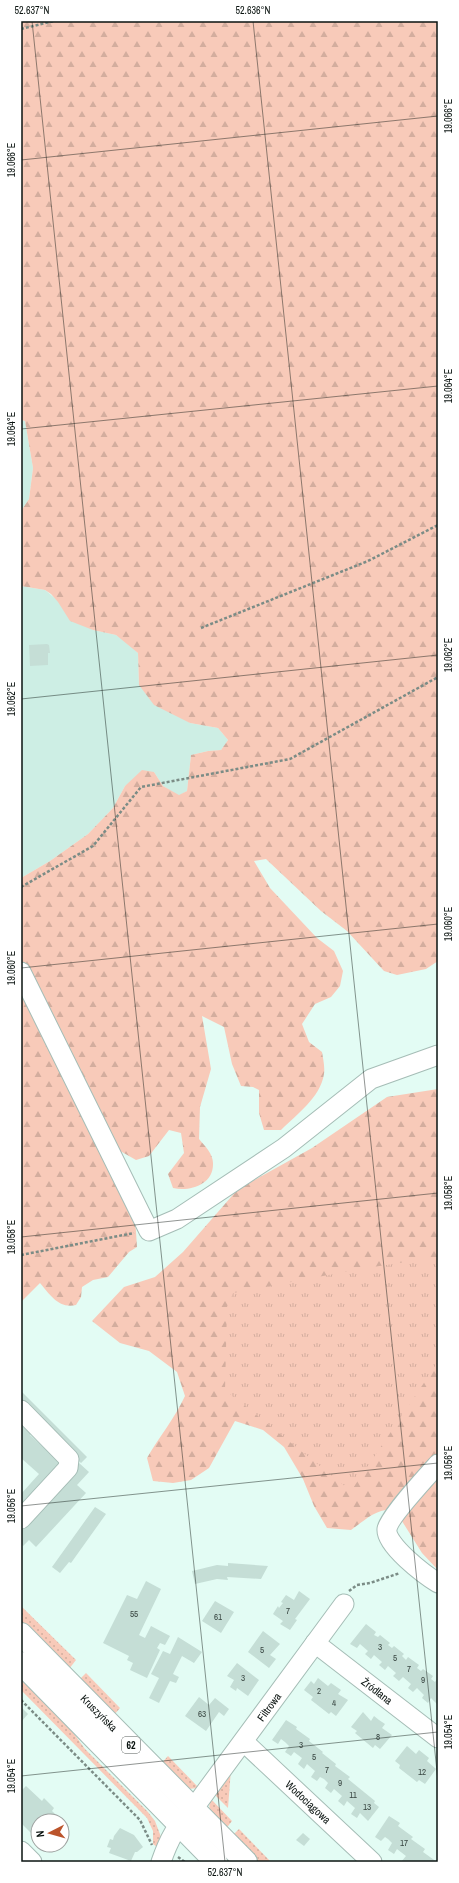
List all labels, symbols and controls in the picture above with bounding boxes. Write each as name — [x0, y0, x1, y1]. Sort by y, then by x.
text: 52.637°N — [15, 4, 50, 17]
text: 52.636°N — [236, 4, 271, 17]
text: 19.066°E — [442, 99, 455, 133]
text: 19.066°E — [5, 143, 18, 177]
text: 19.064°E — [442, 369, 455, 403]
text: 19.064°E — [5, 412, 18, 446]
text: 19.062°E — [442, 638, 455, 672]
text: 19.062°E — [5, 682, 18, 716]
text: 19.060°E — [442, 907, 455, 941]
text: 19.060°E — [5, 951, 18, 985]
text: 19.058°E — [442, 1176, 455, 1210]
text: 19.058°E — [5, 1220, 18, 1254]
text: 19.056°E — [442, 1446, 455, 1480]
text: 19.056°E — [5, 1489, 18, 1523]
house number: 7 — [286, 1605, 290, 1617]
house number: 55 — [130, 1608, 138, 1620]
house number: 61 — [214, 1611, 222, 1623]
house number: 3 — [378, 1641, 382, 1653]
house number: 5 — [260, 1644, 264, 1656]
house number: 5 — [393, 1652, 397, 1664]
house number: 7 — [407, 1663, 411, 1675]
house number: 3 — [241, 1672, 245, 1684]
house number: 9 — [421, 1674, 425, 1686]
street label: Źródlana — [359, 1675, 395, 1707]
house number: 2 — [317, 1685, 321, 1697]
street label: Filtrowa — [254, 1690, 284, 1724]
street label: Kruszyńska — [78, 1692, 120, 1734]
house number: 4 — [332, 1697, 336, 1709]
house number: 63 — [198, 1708, 206, 1720]
text: 19.054°E — [442, 1715, 455, 1749]
house number: 8 — [376, 1731, 380, 1743]
road number: 62 — [122, 1737, 140, 1753]
house number: 3 — [299, 1739, 303, 1751]
house number: 5 — [312, 1751, 316, 1763]
text: 19.054°E — [5, 1759, 18, 1793]
house number: 7 — [325, 1764, 329, 1776]
house number: 12 — [418, 1766, 426, 1778]
street label: Wodociągowa — [282, 1777, 334, 1827]
house number: 9 — [338, 1777, 342, 1789]
house number: 11 — [349, 1789, 357, 1801]
house number: 13 — [363, 1801, 371, 1813]
north arrow — [30, 1813, 70, 1853]
text: N — [33, 1830, 47, 1838]
house number: 17 — [400, 1837, 408, 1849]
text: 52.637°N — [208, 1866, 243, 1879]

